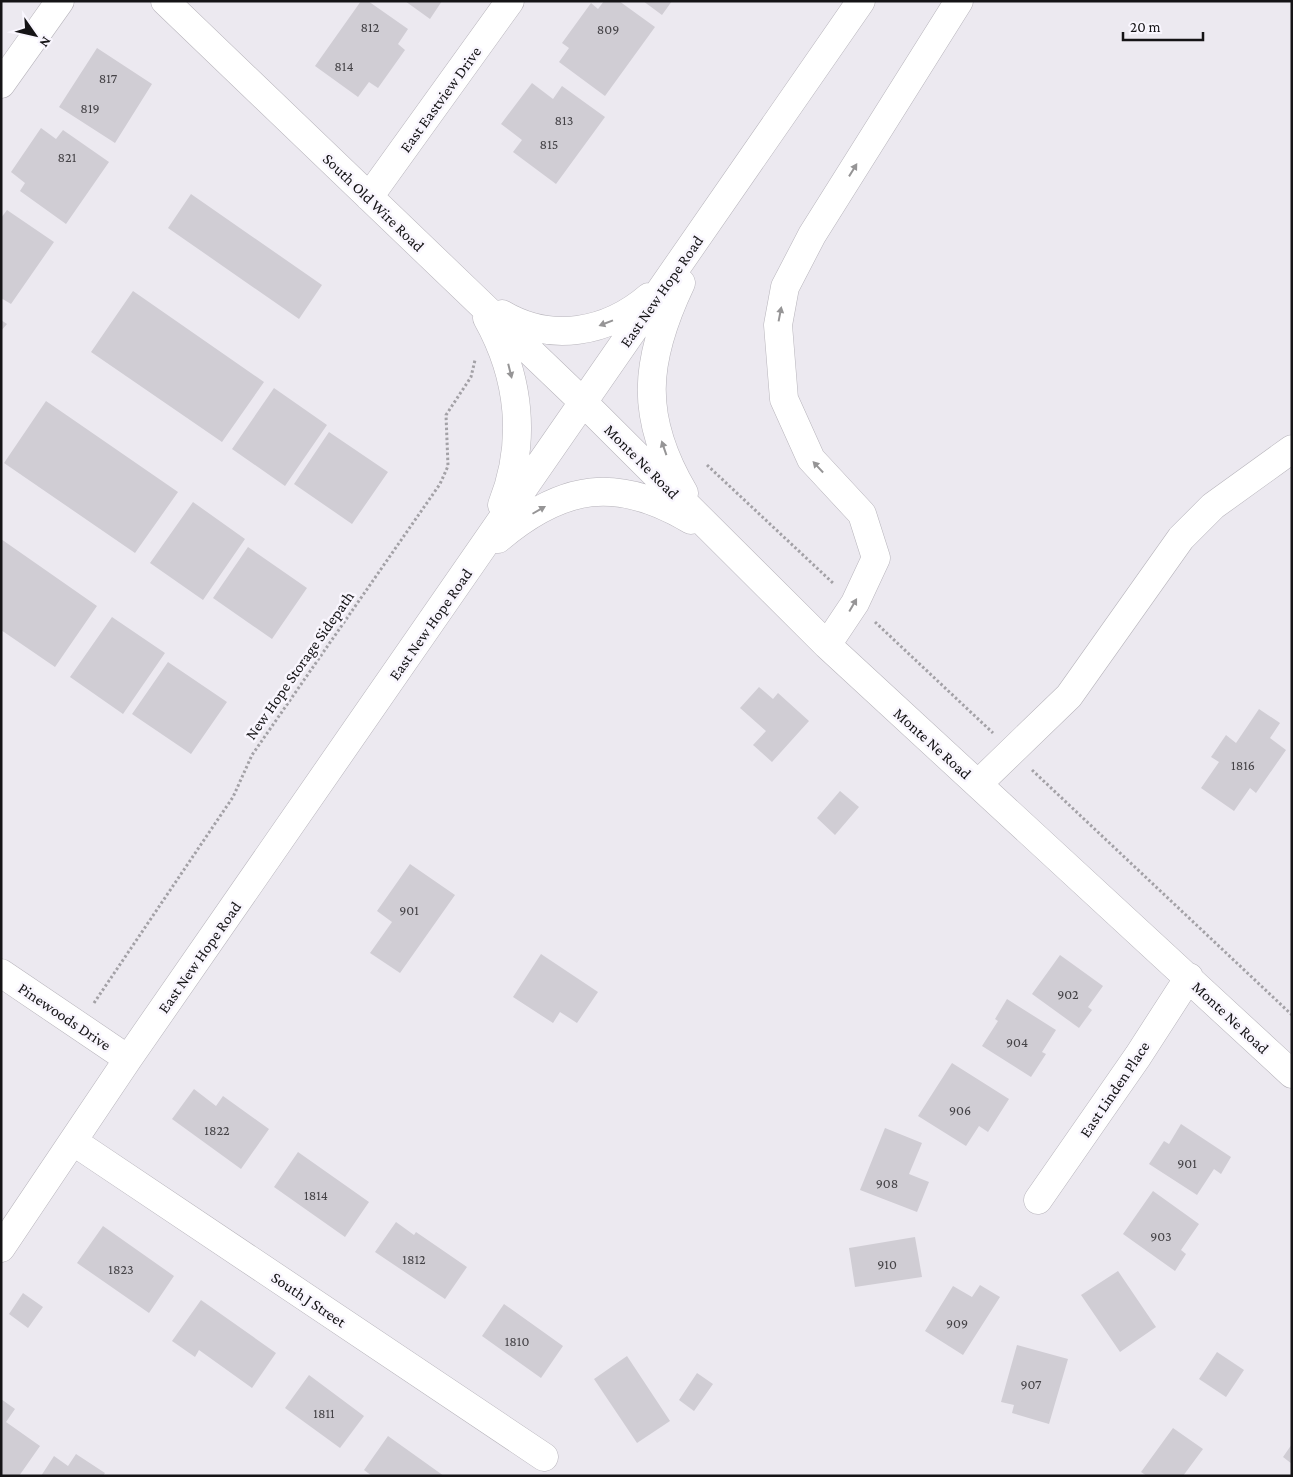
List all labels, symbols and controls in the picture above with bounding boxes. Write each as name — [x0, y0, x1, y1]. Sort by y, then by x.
north arrow — [10, 10, 60, 60]
scale bar — [1123, 10, 1203, 42]
house number: 812 — [361, 19, 380, 35]
text: 20 m — [1130, 19, 1161, 35]
house number: 809 — [597, 21, 619, 37]
text: N — [36, 34, 55, 51]
street label: East Eastview Drive — [396, 43, 484, 155]
house number: 814 — [334, 58, 354, 74]
house number: 817 — [99, 70, 118, 86]
house number: 819 — [80, 100, 100, 116]
house number: 813 — [555, 112, 573, 128]
house number: 815 — [540, 136, 558, 152]
house number: 821 — [58, 149, 77, 165]
street label: South Old Wire Road — [320, 150, 428, 255]
one-way arrow — [848, 163, 858, 176]
street label: East New Hope Road — [617, 232, 707, 351]
one-way arrow — [777, 305, 785, 321]
one-way arrow — [598, 319, 613, 327]
one-way arrow — [506, 363, 514, 378]
street label: Monte Ne Road — [601, 421, 683, 502]
one-way arrow — [659, 440, 667, 455]
one-way arrow — [812, 461, 824, 473]
one-way arrow — [531, 506, 546, 514]
street label: East New Hope Road — [386, 565, 476, 684]
street label: New Hope Storage Sidepath — [242, 588, 358, 743]
one-way arrow — [849, 598, 858, 611]
street label: Monte Ne Road — [891, 704, 975, 783]
house number: 1816 — [1231, 757, 1255, 773]
street label: East New Hope Road — [155, 898, 245, 1017]
house number: 901 — [399, 902, 419, 918]
street label: Monte Ne Road — [1189, 978, 1273, 1057]
street label: Pinewoods Drive — [15, 979, 114, 1054]
house number: 902 — [1057, 986, 1079, 1002]
house number: 904 — [1006, 1034, 1028, 1050]
street label: East Linden Place — [1076, 1038, 1153, 1140]
house number: 906 — [949, 1102, 971, 1118]
house number: 1822 — [204, 1122, 230, 1138]
house number: 901 — [1177, 1155, 1197, 1171]
house number: 908 — [876, 1175, 898, 1191]
house number: 1814 — [304, 1187, 328, 1203]
house number: 903 — [1150, 1228, 1172, 1244]
house number: 1812 — [402, 1251, 426, 1267]
house number: 910 — [877, 1256, 897, 1272]
house number: 1823 — [108, 1261, 134, 1277]
street label: South J Street — [268, 1268, 350, 1332]
house number: 909 — [946, 1315, 968, 1331]
house number: 1810 — [505, 1333, 529, 1349]
house number: 907 — [1020, 1376, 1042, 1392]
house number: 1811 — [313, 1405, 335, 1421]

